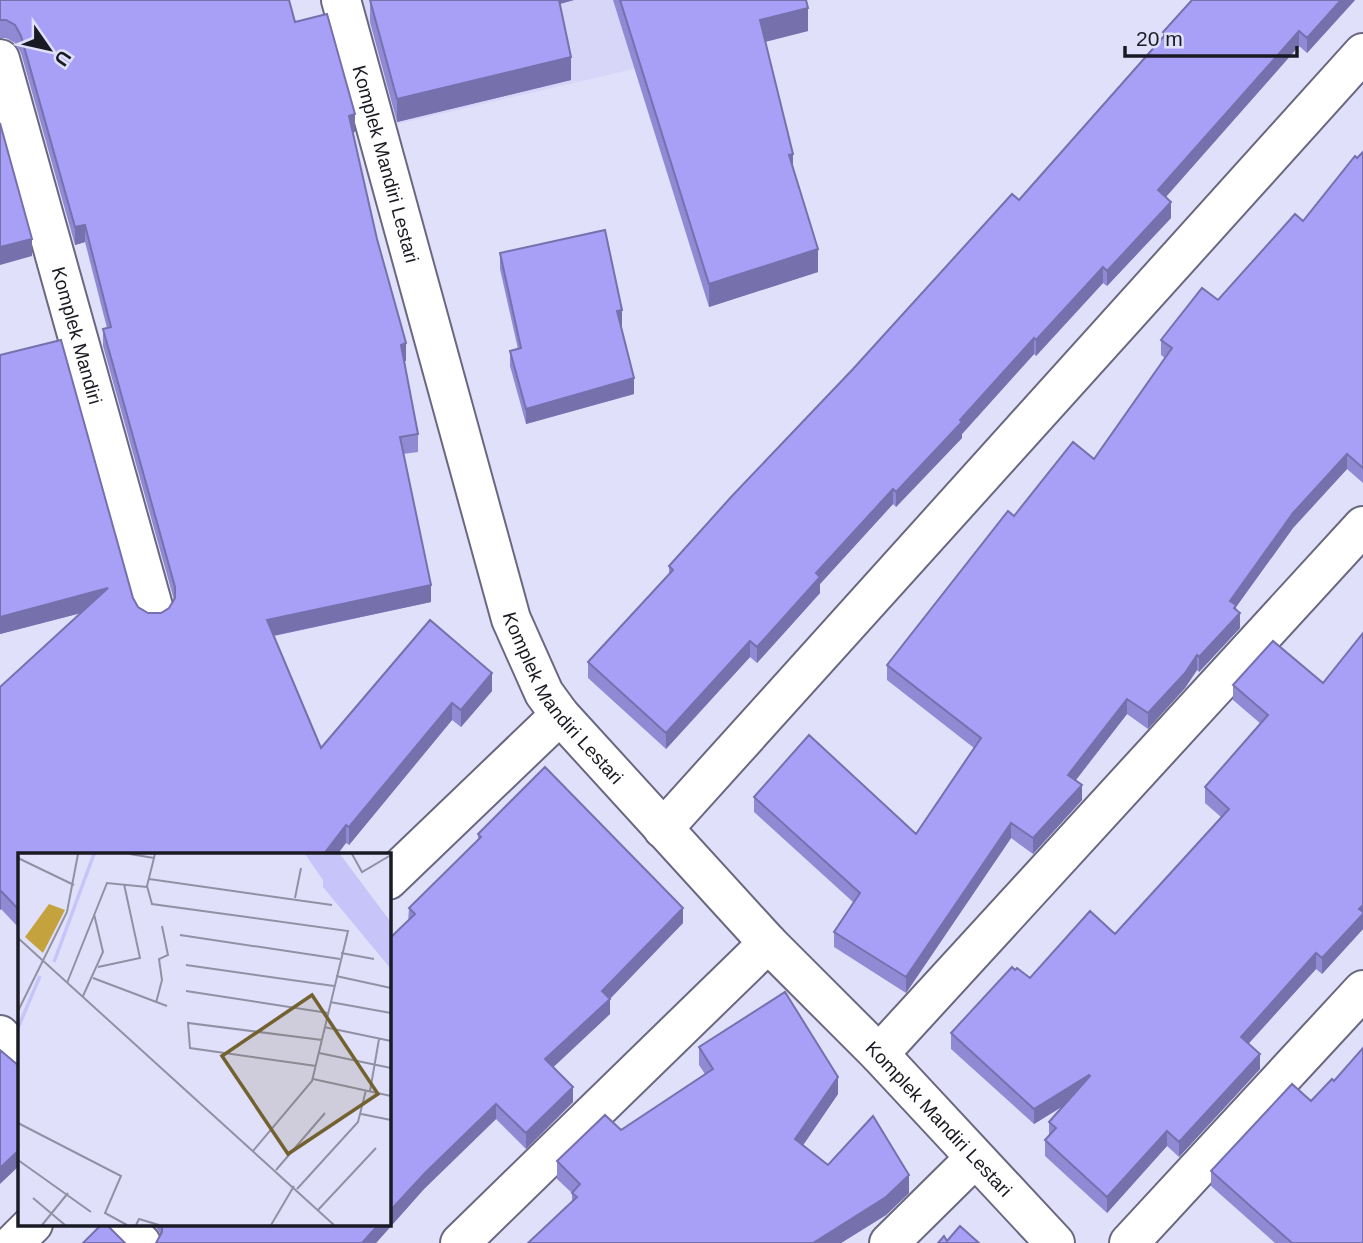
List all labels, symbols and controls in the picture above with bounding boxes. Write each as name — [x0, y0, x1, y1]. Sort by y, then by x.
north arrow — [14, 14, 84, 84]
scale bar — [1125, 14, 1296, 58]
text: 20 m — [1136, 27, 1183, 50]
text: U — [50, 47, 75, 70]
street label: Komplek Mandiri Lestari — [349, 63, 423, 265]
street label: Komplek Mandiri — [48, 264, 106, 406]
street label: Komplek Mandiri Lestari — [499, 610, 628, 788]
inset map — [18, 853, 390, 1226]
street label: Komplek Mandiri Lestari — [862, 1037, 1016, 1200]

